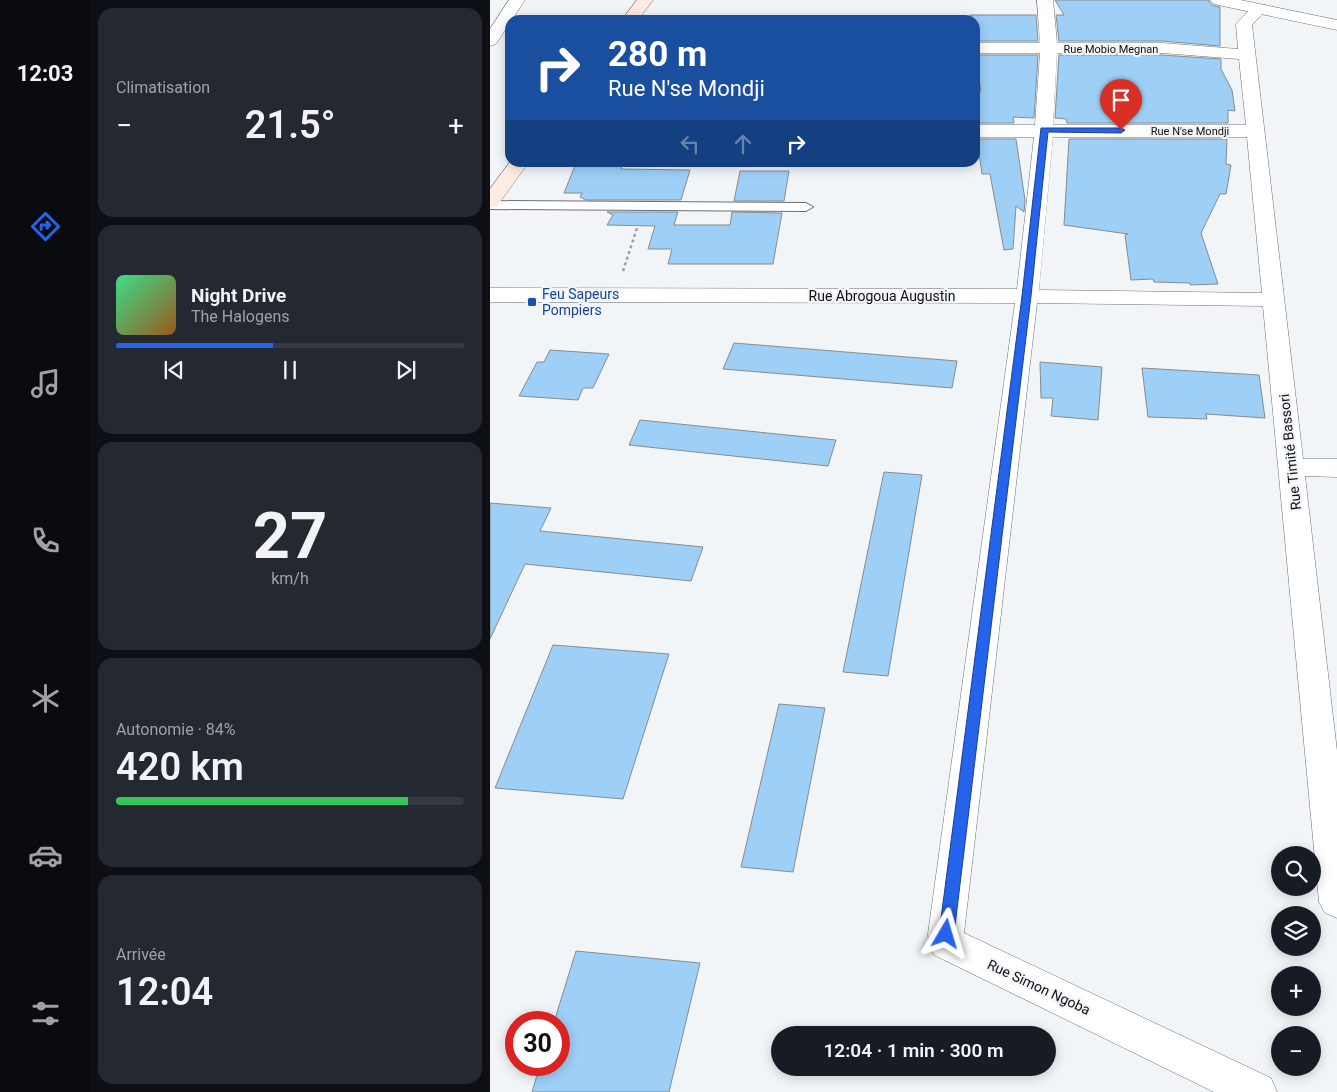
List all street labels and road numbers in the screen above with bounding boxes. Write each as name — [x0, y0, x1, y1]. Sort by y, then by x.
street label: Rue Mobio Megnan — [1064, 43, 1158, 56]
street label: Rue N'se Mondji — [1151, 125, 1229, 138]
street label: Rue Abrogoua Augustin — [809, 288, 955, 304]
street label: Rue Timité Bassori — [1276, 393, 1304, 511]
street label: Rue Simon Ngoba — [985, 956, 1093, 1018]

